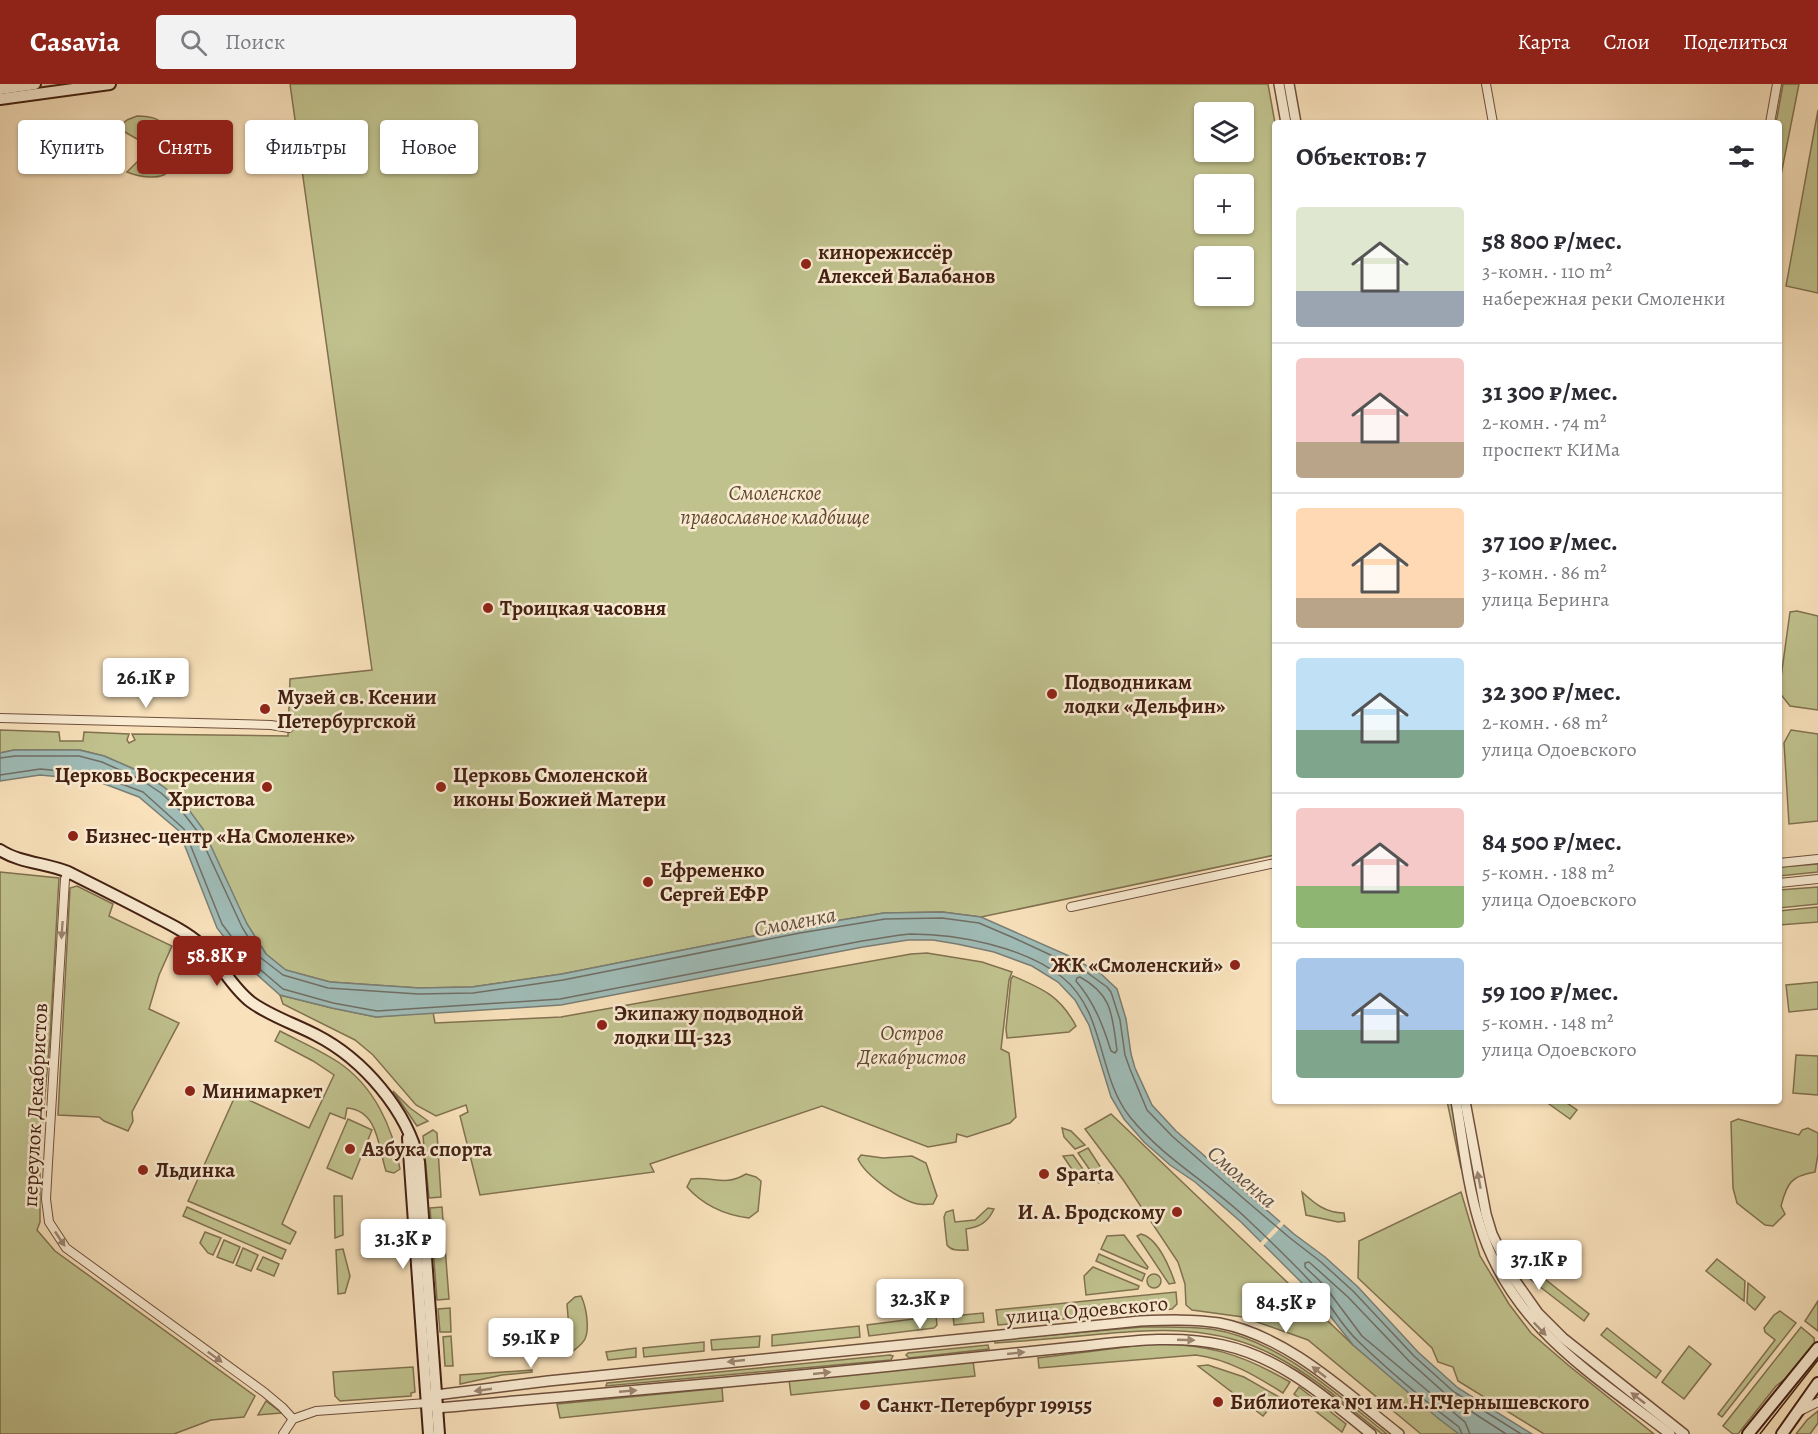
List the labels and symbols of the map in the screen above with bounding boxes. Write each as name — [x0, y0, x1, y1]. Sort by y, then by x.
place label: кинорежиссёр Алексей Балабанов — [817, 238, 995, 290]
marker: кинорежиссёр Алексей Балабанов — [799, 257, 813, 271]
park label: Смоленское православное кладбище — [680, 479, 870, 531]
place label: Троицкая часовня — [500, 594, 666, 622]
marker: Троицкая часовня — [481, 601, 495, 615]
pin: 26.1K ₽ — [91, 658, 201, 709]
place label: Подводникам лодки «Дельфин» — [1063, 668, 1225, 720]
place label: Музей св. Ксении Петербургской — [277, 683, 437, 735]
marker: Подводникам лодки «Дельфин» — [1045, 687, 1059, 701]
marker: Музей св. Ксении Петербургской — [258, 702, 272, 716]
place label: Церковь Воскресения Христова — [55, 761, 255, 813]
place label: Церковь Смоленской иконы Божией Матери — [453, 761, 666, 813]
marker: Церковь Воскресения Христова — [260, 780, 274, 794]
marker: Церковь Смоленской иконы Божией Матери — [434, 780, 448, 794]
place label: Бизнес-центр «На Смоленке» — [85, 822, 355, 850]
marker: Бизнес-центр «На Смоленке» — [66, 829, 80, 843]
place label: Ефременко Сергей ЕФР — [660, 856, 768, 908]
marker: Ефременко Сергей ЕФР — [641, 875, 655, 889]
water label: Смоленка — [751, 899, 839, 945]
one-way arrow — [57, 920, 67, 939]
pin: 58.8K ₽ — [162, 936, 272, 987]
place label: ЖК «Смоленский» — [1051, 951, 1223, 979]
marker: ЖК «Смоленский» — [1228, 958, 1242, 972]
place label: Экипажу подводной лодки Щ-323 — [613, 999, 804, 1051]
street label: переулок Декабристов — [16, 1002, 54, 1208]
marker: Экипажу подводной лодки Щ-323 — [595, 1018, 609, 1032]
park label: Остров Декабристов — [856, 1019, 966, 1071]
place label: Минимаркет — [202, 1077, 323, 1105]
marker: Минимаркет — [183, 1084, 197, 1098]
place label: Азбука спорта — [361, 1135, 492, 1163]
water label: Смоленка — [1201, 1138, 1283, 1216]
marker: Азбука спорта — [343, 1142, 357, 1156]
place label: Льдинка — [155, 1156, 235, 1184]
place label: Sparta — [1056, 1160, 1115, 1188]
marker: Льдинка — [136, 1163, 150, 1177]
marker: Sparta — [1037, 1167, 1051, 1181]
one-way arrow — [1474, 1170, 1483, 1189]
place label: И. А. Бродскому — [1018, 1198, 1166, 1226]
marker: И. А. Бродскому — [1170, 1205, 1184, 1219]
pin: 31.3K ₽ — [348, 1219, 458, 1270]
one-way arrow — [54, 1231, 65, 1247]
pin: 37.1K ₽ — [1484, 1240, 1594, 1291]
pin: 32.3K ₽ — [865, 1279, 975, 1330]
pin: 84.5K ₽ — [1231, 1283, 1341, 1334]
street label: улица Одоевского — [1004, 1289, 1169, 1331]
pin: 59.1K ₽ — [476, 1318, 586, 1369]
one-way arrow — [1533, 1321, 1547, 1336]
one-way arrow — [1176, 1335, 1195, 1345]
one-way arrow — [1007, 1348, 1026, 1358]
one-way arrow — [207, 1350, 222, 1362]
one-way arrow — [727, 1357, 746, 1366]
one-way arrow — [1311, 1366, 1327, 1379]
one-way arrow — [813, 1368, 832, 1378]
one-way arrow — [473, 1386, 492, 1395]
one-way arrow — [619, 1386, 638, 1396]
place label: Библиотека №1 им.Н.Г.Чернышевского — [1230, 1388, 1590, 1416]
place label: Санкт-Петербург 199155 — [877, 1391, 1092, 1419]
one-way arrow — [1631, 1392, 1646, 1404]
marker: Библиотека №1 им.Н.Г.Чернышевского — [1211, 1395, 1225, 1409]
marker: Санкт-Петербург 199155 — [858, 1398, 872, 1412]

